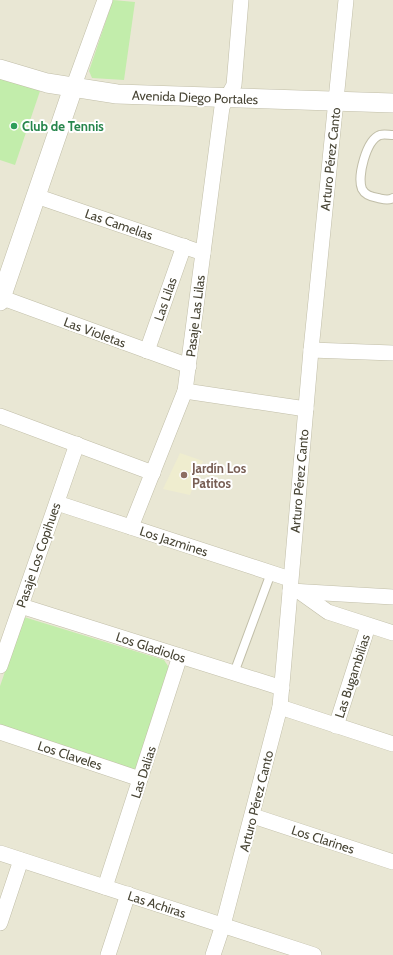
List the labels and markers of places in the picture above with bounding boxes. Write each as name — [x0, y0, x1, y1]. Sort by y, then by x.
place label: Club de Tennis — [22, 118, 104, 134]
marker: Club de Tennis — [9, 121, 19, 131]
place label: Jardín Los Patitos — [191, 460, 247, 491]
marker: Jardín Los Patitos — [179, 470, 189, 480]

